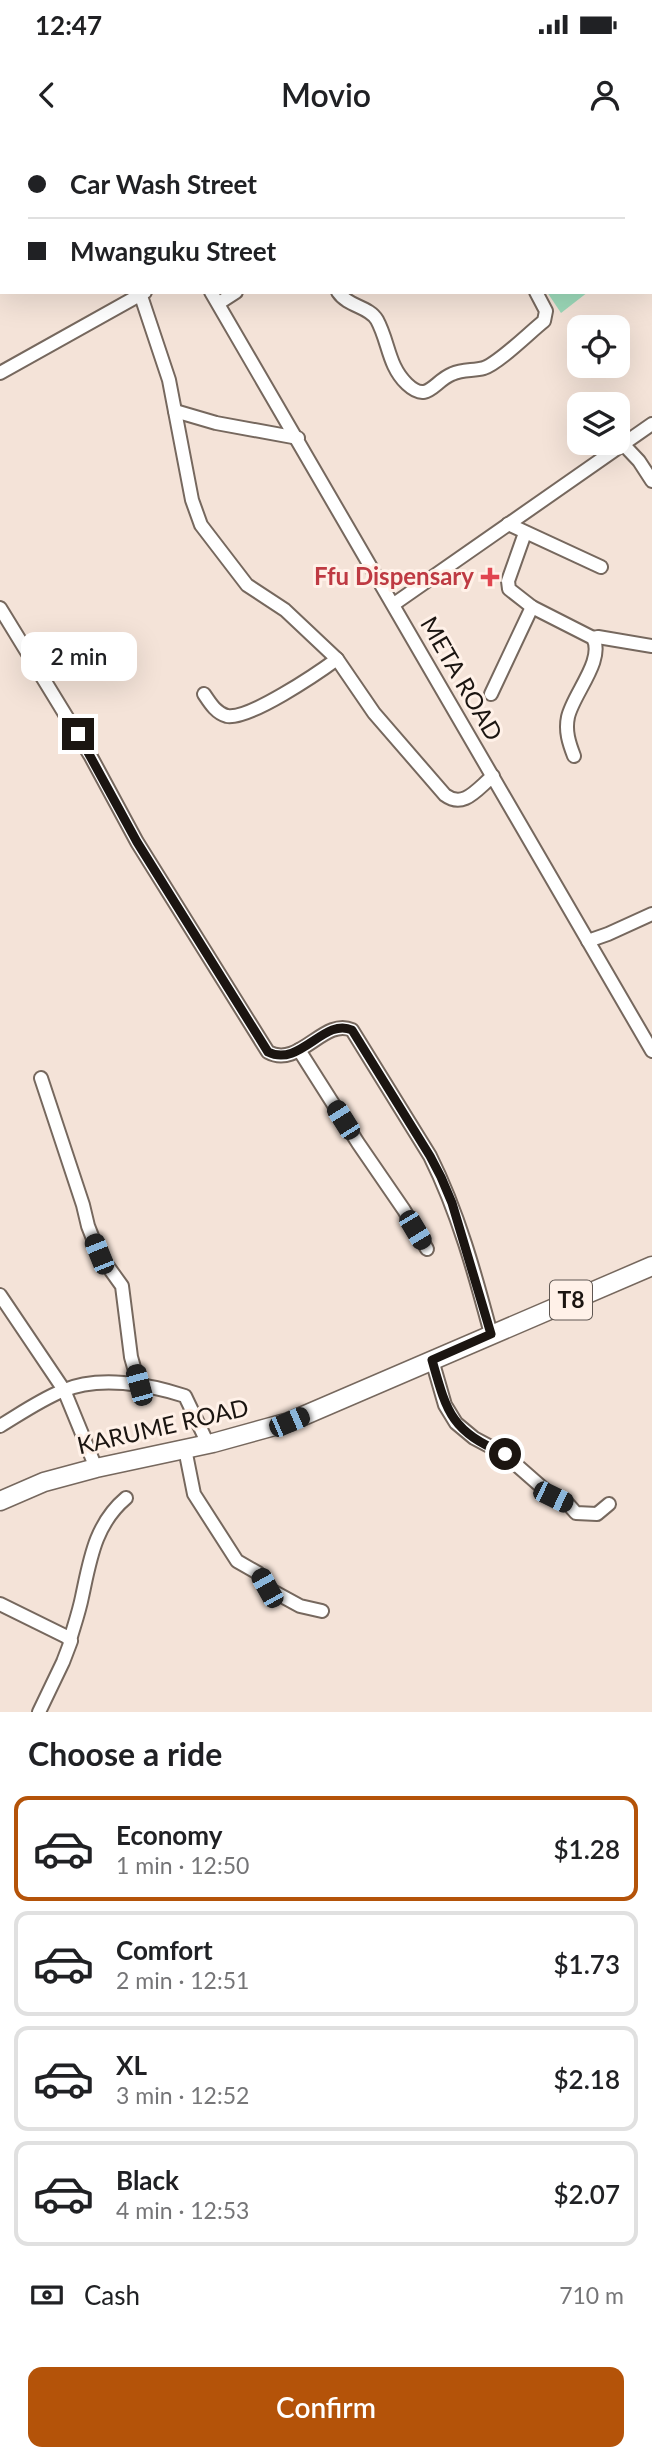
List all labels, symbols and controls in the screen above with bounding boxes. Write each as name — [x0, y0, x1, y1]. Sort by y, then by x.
text: 12:47 — [35, 9, 102, 41]
text: Movio — [281, 75, 371, 114]
icon: back — [28, 76, 66, 114]
icon: person — [586, 76, 624, 114]
text: Car Wash Street — [70, 168, 257, 200]
text: Mwanguku Street — [70, 235, 276, 267]
map controls — [567, 315, 630, 455]
button: locate — [567, 315, 630, 378]
button: layers — [567, 392, 630, 455]
place label: Ffu Dispensary — [314, 561, 474, 590]
marker: Ffu Dispensary — [480, 567, 500, 587]
street label: META ROAD — [415, 611, 509, 745]
callout: 2 min — [20, 632, 136, 682]
text: 2 min — [51, 642, 107, 670]
route end — [62, 718, 94, 750]
car — [323, 1097, 364, 1143]
car — [396, 1207, 435, 1253]
car — [82, 1231, 117, 1277]
road number: T8 — [550, 1280, 592, 1320]
car — [124, 1362, 155, 1408]
street label: KARUME ROAD — [74, 1392, 251, 1459]
car — [266, 1404, 313, 1440]
route start — [489, 1438, 521, 1470]
car — [530, 1478, 577, 1516]
car — [248, 1565, 287, 1611]
text: Choose a ride — [28, 1734, 222, 1773]
icon: car — [32, 1817, 95, 1880]
text: Economy — [116, 1819, 222, 1851]
text: $1.28 — [554, 1833, 620, 1865]
text: 1 min · 12:50 — [116, 1851, 249, 1879]
icon: car — [32, 1932, 95, 1995]
text: Comfort — [116, 1934, 213, 1966]
text: $1.73 — [554, 1948, 620, 1980]
text: 2 min · 12:51 — [116, 1966, 249, 1994]
icon: car — [32, 2047, 95, 2110]
text: XL — [116, 2049, 147, 2081]
text: $2.18 — [554, 2063, 620, 2095]
text: 3 min · 12:52 — [116, 2081, 249, 2109]
icon: car — [32, 2162, 95, 2225]
text: Black — [116, 2164, 179, 2196]
text: $2.07 — [554, 2178, 620, 2210]
text: 4 min · 12:53 — [116, 2196, 249, 2224]
icon: cash — [28, 2276, 66, 2314]
text: Cash — [84, 2279, 140, 2311]
text: 710 m — [559, 2281, 624, 2309]
button: Confirm — [28, 2367, 624, 2447]

